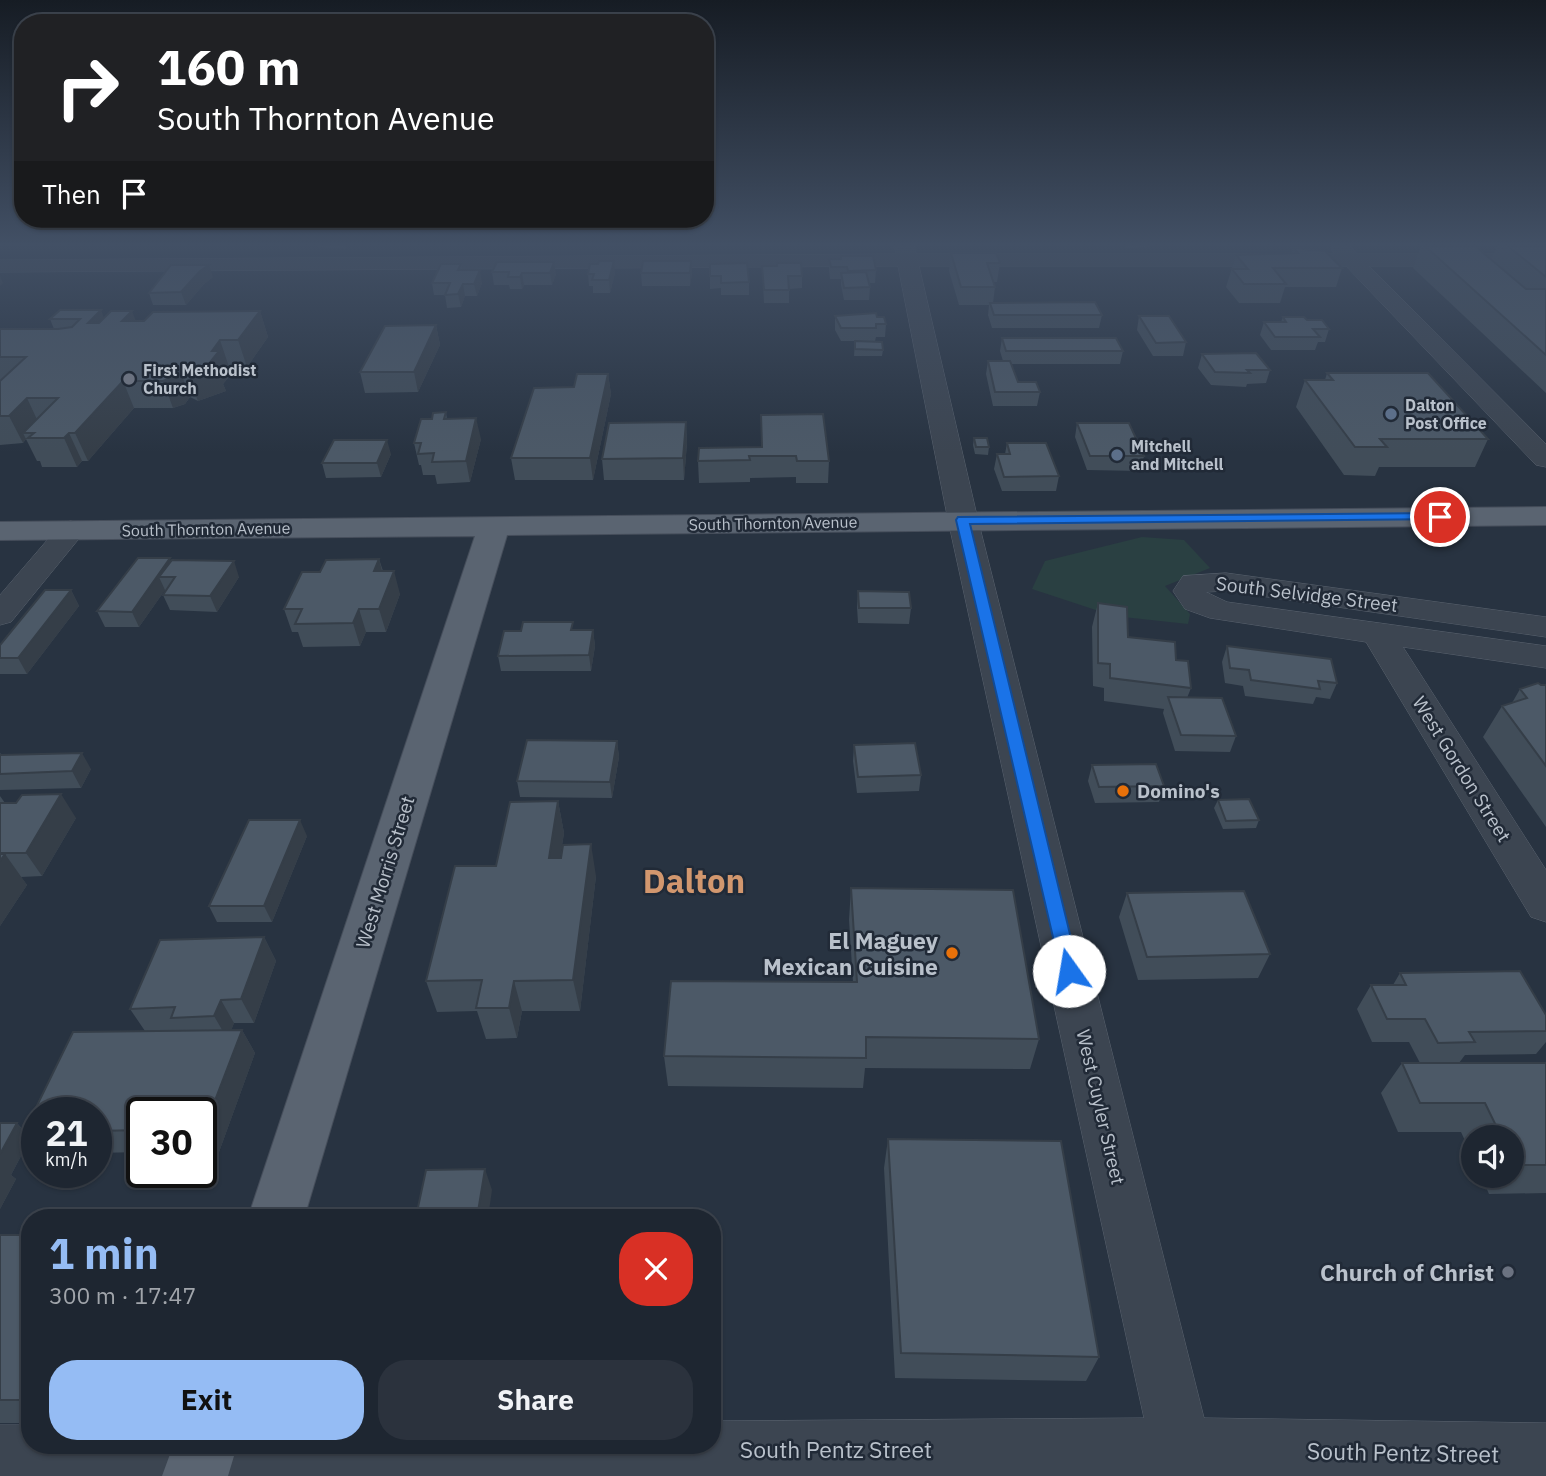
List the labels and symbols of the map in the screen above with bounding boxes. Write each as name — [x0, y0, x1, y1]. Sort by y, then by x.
place label: First Methodist Church — [143, 360, 256, 398]
marker: First Methodist Church — [121, 371, 137, 387]
place label: Dalton Post Office — [1405, 395, 1487, 433]
marker: Dalton Post Office — [1383, 406, 1399, 422]
place label: Mitchell and Mitchell — [1131, 436, 1223, 474]
marker: Mitchell and Mitchell — [1109, 447, 1125, 463]
pin — [1410, 487, 1470, 547]
street label: South Thornton Avenue — [688, 512, 858, 534]
street label: South Thornton Avenue — [121, 518, 291, 540]
street label: South Selvidge Street — [1215, 571, 1399, 617]
street label: West Gordon Street — [1408, 692, 1516, 846]
place label: Domino's — [1137, 779, 1220, 803]
marker: Domino's — [1115, 783, 1131, 799]
street label: West Morris Street — [350, 793, 420, 951]
district label: Dalton — [643, 859, 745, 902]
place label: El Maguey Mexican Cuisine — [763, 925, 939, 981]
position arrow — [1032, 934, 1106, 1008]
marker: El Maguey Mexican Cuisine — [944, 945, 960, 961]
street label: West Cuyler Street — [1071, 1027, 1131, 1187]
speed limit sign: 30 — [126, 1097, 217, 1188]
place label: Church of Christ — [1320, 1257, 1494, 1287]
marker: Church of Christ — [1500, 1264, 1516, 1280]
street label: South Pentz Street — [740, 1434, 932, 1464]
street label: South Pentz Street — [1307, 1435, 1499, 1469]

